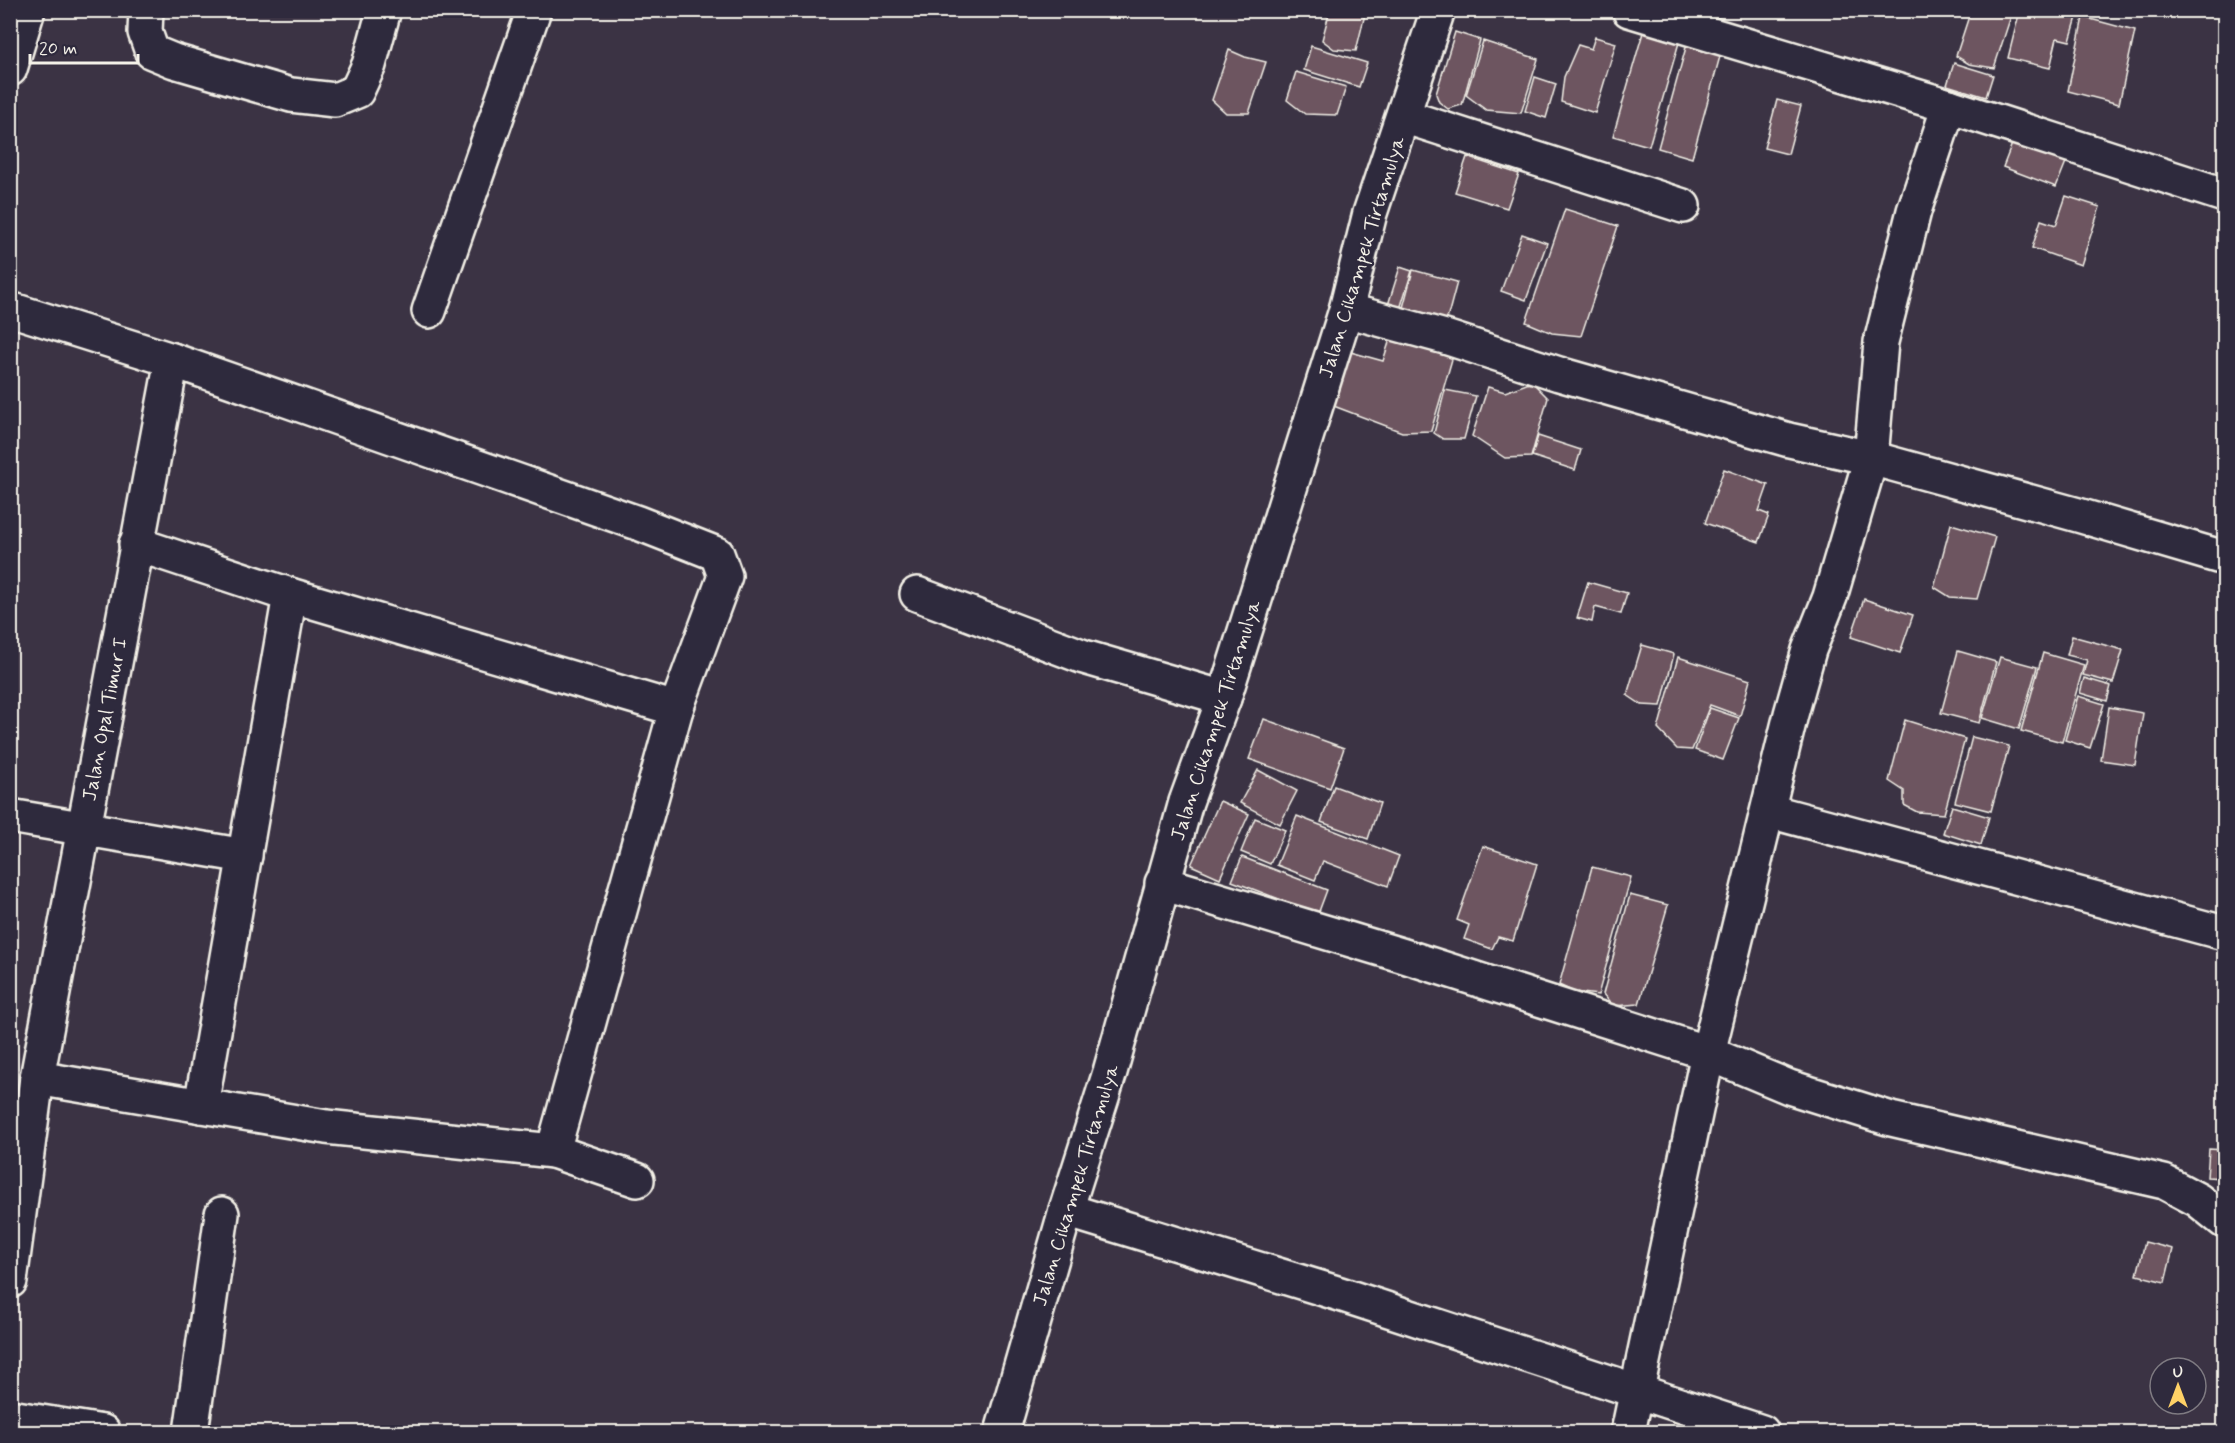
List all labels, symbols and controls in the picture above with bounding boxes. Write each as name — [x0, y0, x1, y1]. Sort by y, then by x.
scale bar — [30, 27, 138, 65]
text: 20 m — [39, 37, 77, 61]
street label: Jalan Cikampek Tirtamulya — [1313, 132, 1412, 382]
street label: Jalan Cikampek Tirtamulya — [1165, 596, 1268, 844]
street label: Jalan Opal Timur I — [76, 635, 135, 803]
street label: Jalan Cikampek Tirtamulya — [1027, 1060, 1126, 1310]
north arrow — [2148, 1356, 2208, 1416]
text: U — [2173, 1362, 2183, 1383]

